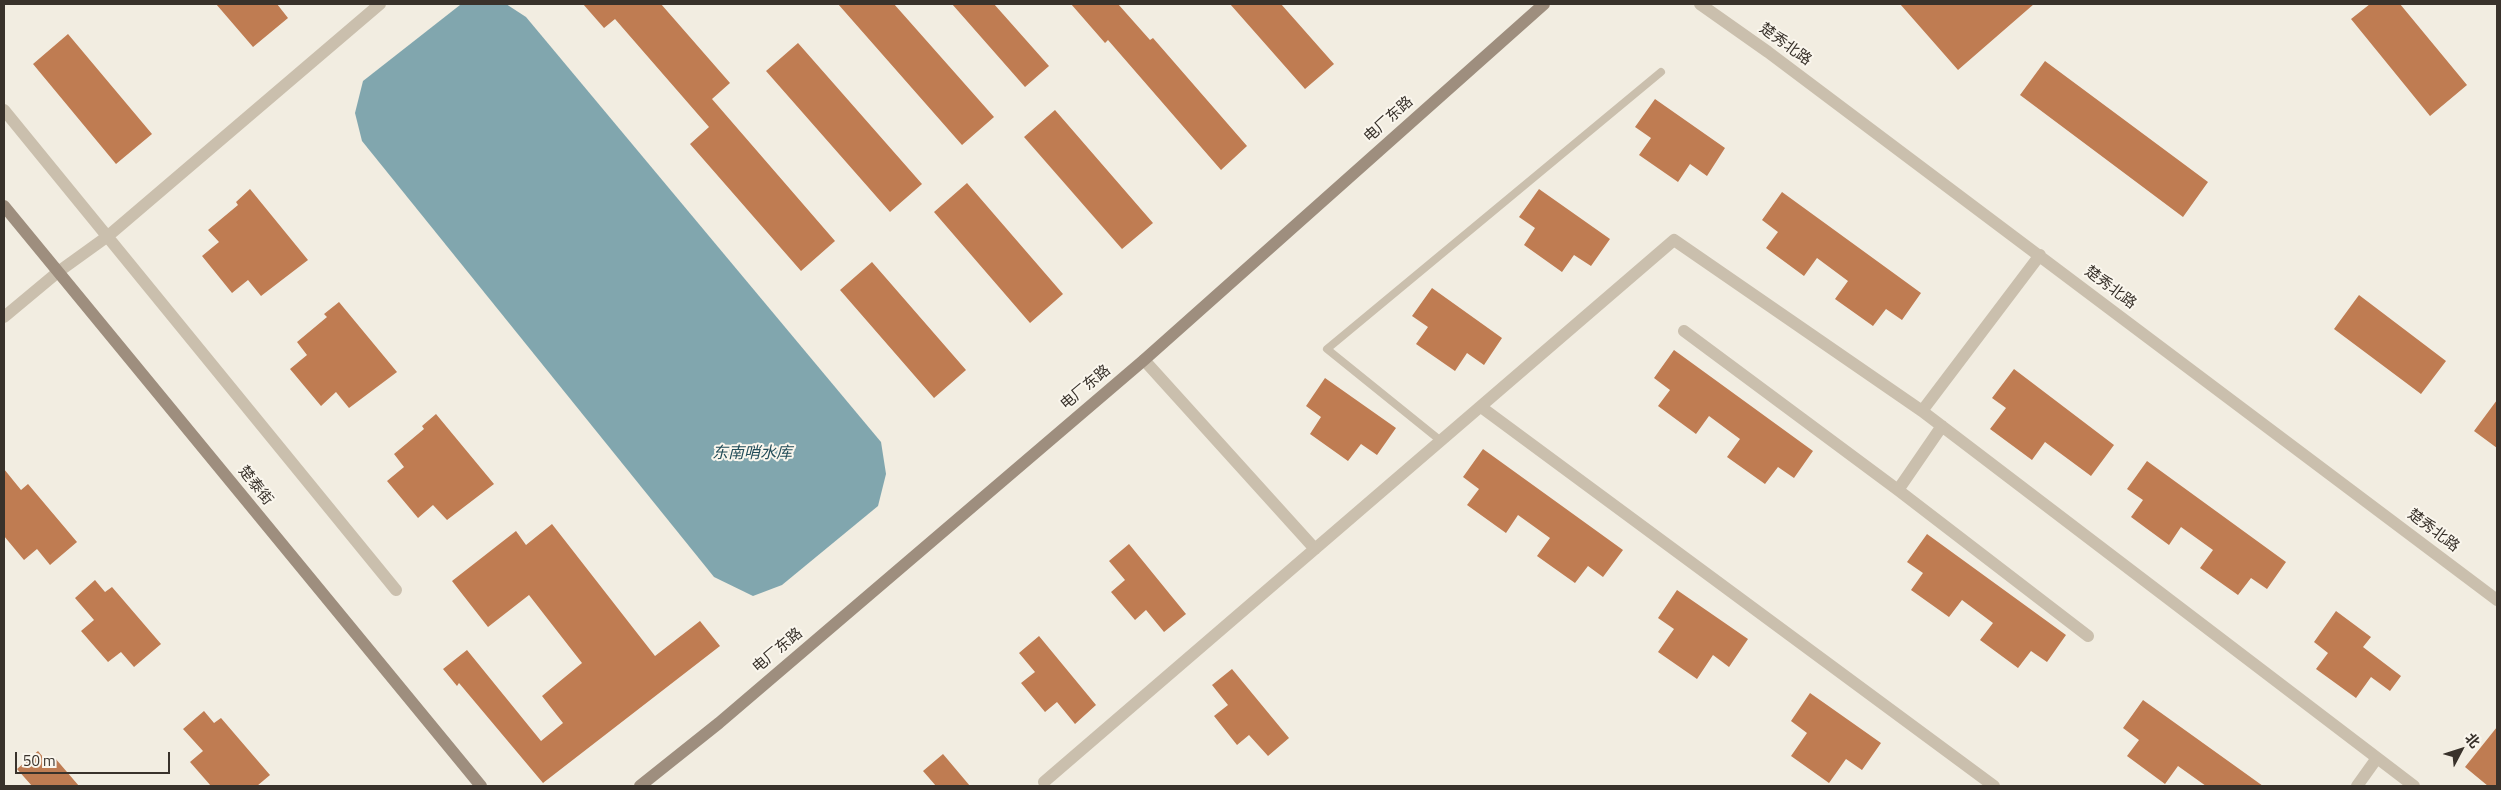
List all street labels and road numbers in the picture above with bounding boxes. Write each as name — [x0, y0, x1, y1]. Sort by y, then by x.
street label: 楚秀北路 — [1755, 20, 1815, 70]
street label: 电厂东路 — [1361, 93, 1417, 147]
street label: 楚秀北路 — [2081, 263, 2139, 313]
street label: 电厂东路 — [1057, 362, 1115, 414]
street label: 楚泰街 — [234, 463, 276, 509]
street label: 楚秀北路 — [2404, 506, 2462, 556]
street label: 电厂东路 — [749, 625, 807, 677]

